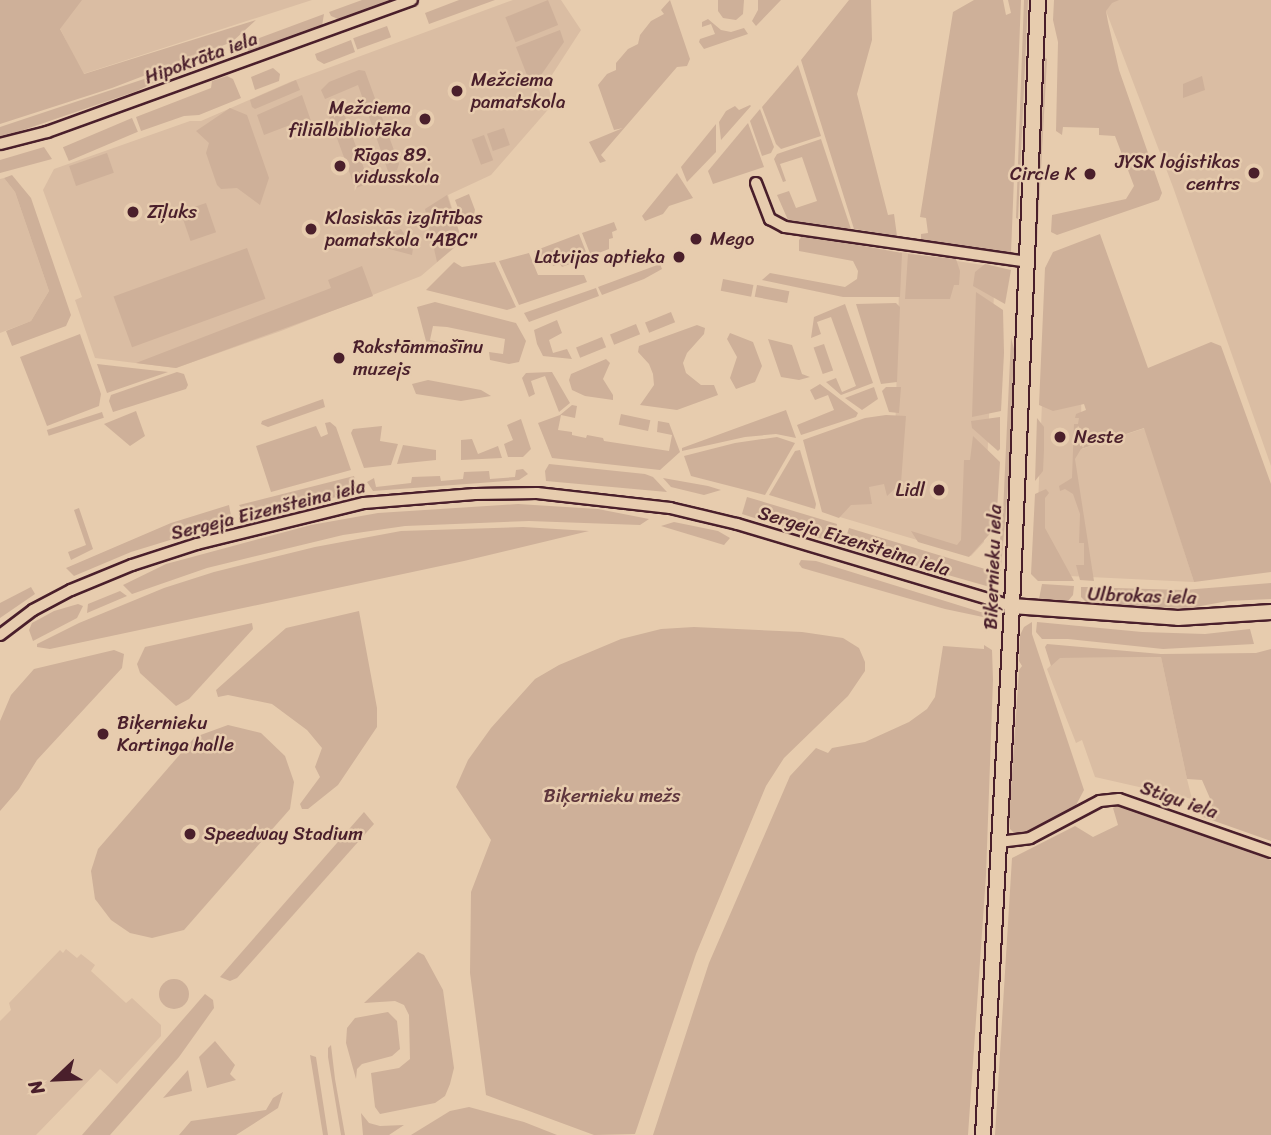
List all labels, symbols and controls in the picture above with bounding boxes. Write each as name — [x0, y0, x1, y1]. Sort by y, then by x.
street label: Hipokrāta iela — [141, 27, 261, 89]
place label: Mežciema pamatskola — [471, 69, 566, 113]
marker: Mežciema pamatskola — [449, 83, 465, 99]
place label: Mežciema filiālbibliotēka — [288, 97, 411, 141]
marker: Mežciema filiālbibliotēka — [417, 111, 433, 127]
place label: Rīgas 89. vidusskola — [354, 144, 439, 188]
place label: JYSK loģistikas centrs — [1115, 151, 1240, 195]
marker: Rīgas 89. vidusskola — [332, 158, 348, 174]
place label: Circle K — [1010, 163, 1076, 185]
marker: JYSK loģistikas centrs — [1246, 165, 1262, 181]
marker: Circle K — [1082, 166, 1098, 182]
place label: Zīļuks — [147, 201, 197, 223]
marker: Zīļuks — [125, 204, 141, 220]
place label: Klasiskās izglītības pamatskola "ABC" — [325, 207, 482, 251]
marker: Klasiskās izglītības pamatskola "ABC" — [303, 221, 319, 237]
place label: Mego — [710, 228, 755, 250]
marker: Mego — [688, 231, 704, 247]
place label: Latvijas aptieka — [534, 246, 665, 268]
marker: Latvijas aptieka — [671, 249, 687, 265]
place label: Rakstāmmašīnu muzejs — [353, 336, 483, 380]
marker: Rakstāmmašīnu muzejs — [331, 350, 347, 366]
place label: Neste — [1074, 426, 1124, 448]
marker: Neste — [1052, 429, 1068, 445]
street label: Sergeja Eizenšteina iela — [169, 475, 367, 545]
place label: Lidl — [896, 479, 925, 501]
marker: Lidl — [931, 482, 947, 498]
street label: Sergeja Eizenšteina iela — [755, 501, 953, 581]
street label: Biķernieku iela — [979, 504, 1007, 630]
street label: Ulbrokas iela — [1087, 583, 1197, 609]
place label: Biķernieku Kartinga halle — [117, 712, 234, 756]
marker: Biķernieku Kartinga halle — [95, 726, 111, 742]
street label: Stigu iela — [1137, 776, 1221, 824]
park label: Biķernieku mežs — [543, 785, 681, 807]
place label: Speedway Stadium — [204, 823, 363, 845]
marker: Speedway Stadium — [182, 826, 198, 842]
north arrow — [21, 1044, 91, 1114]
text: N — [18, 1075, 54, 1100]

